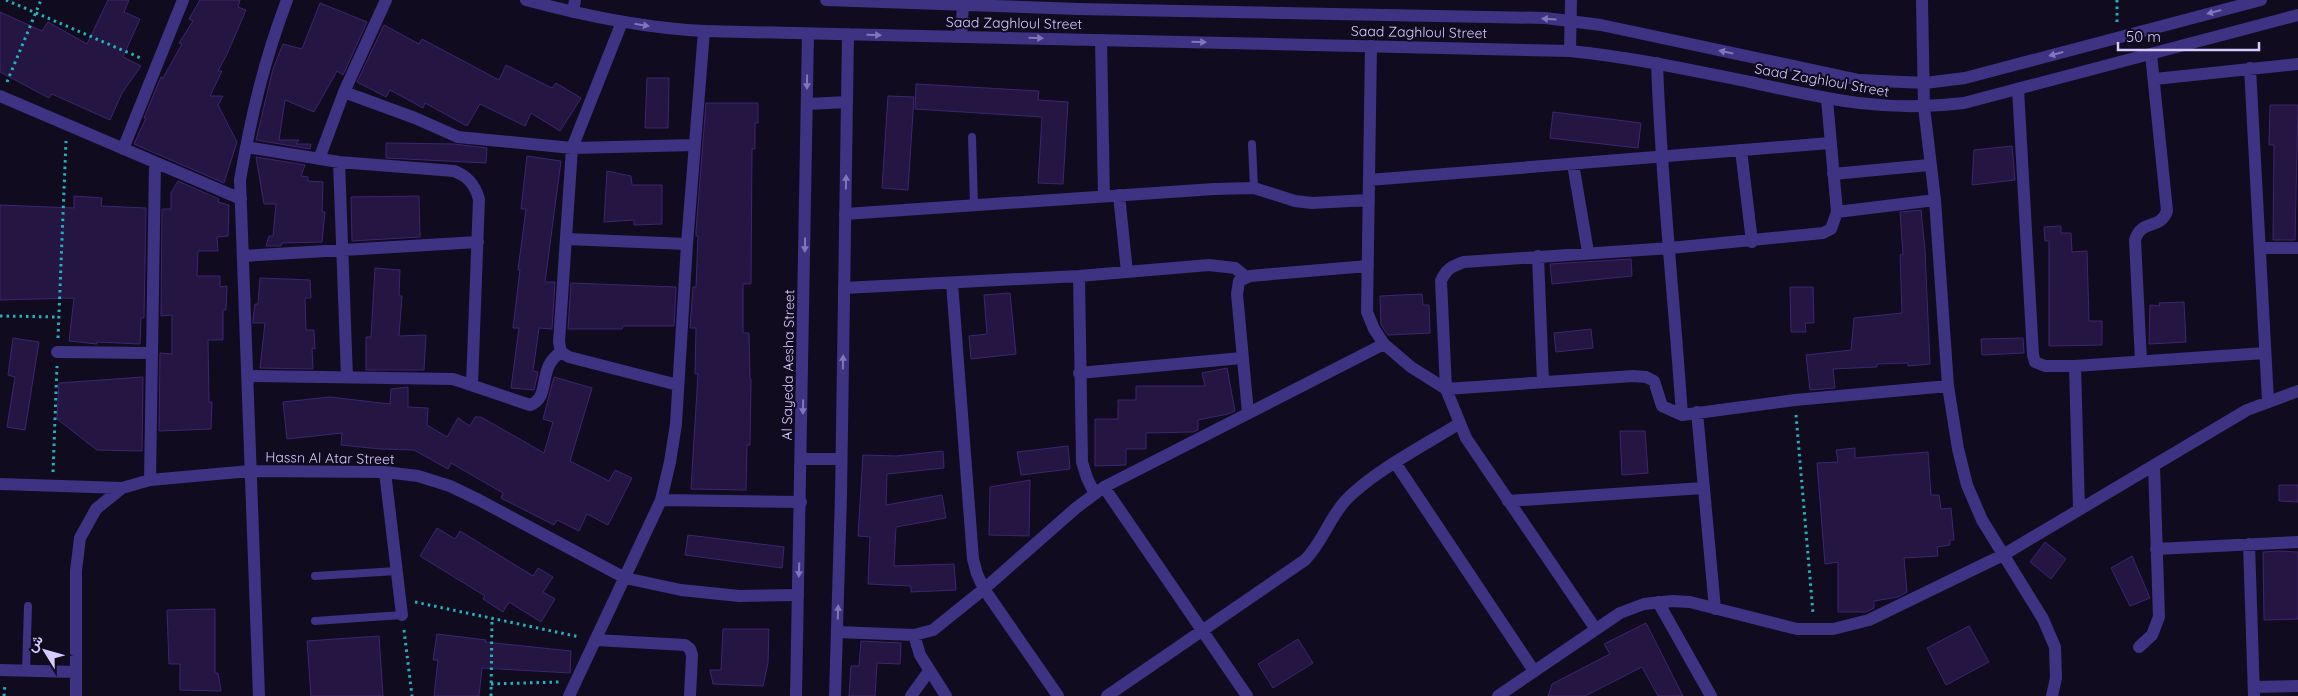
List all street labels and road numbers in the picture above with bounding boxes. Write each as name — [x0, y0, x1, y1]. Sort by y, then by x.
street label: Saad Zaghloul Street — [946, 13, 1083, 33]
street label: Saad Zaghloul Street — [1351, 22, 1488, 42]
street label: Saad Zaghloul Street — [1753, 59, 1891, 101]
street label: Al Sayeda Aesha Street — [778, 289, 798, 441]
street label: Hassn Al Atar Street — [265, 448, 395, 468]

